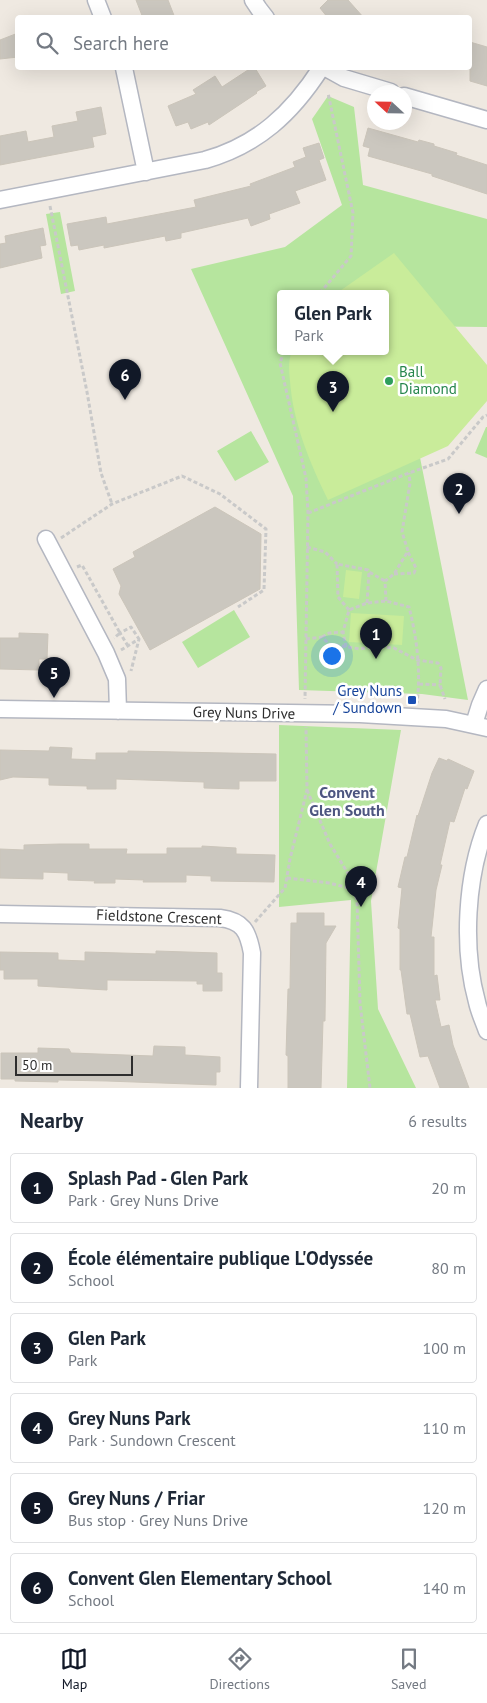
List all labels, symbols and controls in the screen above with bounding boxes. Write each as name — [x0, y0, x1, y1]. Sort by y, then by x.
search box — [15, 15, 472, 70]
icon: search — [33, 29, 61, 57]
text: Search here — [73, 31, 169, 55]
north arrow — [367, 85, 412, 130]
popup — [277, 290, 389, 355]
text: Glen Park — [294, 301, 372, 325]
text: Park — [294, 325, 324, 345]
pin: 6 — [109, 359, 141, 400]
place label: Ball Diamond — [399, 362, 457, 398]
pin: 3 — [317, 371, 349, 412]
marker: Ball Diamond — [383, 375, 395, 387]
pin: 2 — [443, 473, 475, 514]
pin: 1 — [360, 618, 392, 659]
your location — [319, 643, 345, 669]
pin: 5 — [38, 657, 70, 698]
place label: Grey Nuns / Sundown — [332, 681, 402, 717]
marker: Grey Nuns / Sundown — [406, 694, 418, 706]
street label: Grey Nuns Drive — [193, 702, 295, 723]
district label: Convent Glen South — [309, 782, 385, 820]
pin: 4 — [345, 866, 377, 907]
street label: Fieldstone Crescent — [96, 905, 222, 928]
scale bar — [15, 1053, 132, 1076]
text: 50 m — [22, 1056, 52, 1074]
text: Nearby — [20, 1107, 83, 1134]
text: 6 results — [408, 1111, 467, 1131]
text: Splash Pad - Glen Park — [68, 1166, 248, 1190]
text: 1 — [32, 1178, 42, 1198]
text: 20 m — [431, 1178, 466, 1198]
text: Park · Grey Nuns Drive — [68, 1190, 219, 1210]
text: École élémentaire publique L'Odyssée — [68, 1246, 373, 1270]
text: 2 — [32, 1258, 42, 1278]
text: 80 m — [431, 1258, 466, 1278]
text: School — [68, 1270, 114, 1290]
text: Glen Park — [68, 1326, 146, 1350]
text: 3 — [32, 1338, 42, 1358]
text: 100 m — [423, 1338, 466, 1358]
text: Park — [68, 1350, 97, 1370]
text: Grey Nuns Park — [68, 1406, 190, 1430]
text: 4 — [32, 1418, 42, 1438]
text: 110 m — [423, 1418, 466, 1438]
text: Park · Sundown Crescent — [68, 1430, 236, 1450]
text: Grey Nuns / Friar — [68, 1486, 205, 1510]
text: 5 — [32, 1498, 42, 1518]
text: 120 m — [423, 1498, 466, 1518]
text: Bus stop · Grey Nuns Drive — [68, 1510, 248, 1530]
text: Convent Glen Elementary School — [68, 1566, 332, 1590]
text: 6 — [32, 1578, 42, 1598]
text: 140 m — [423, 1578, 466, 1598]
text: School — [68, 1590, 114, 1610]
tab: Map — [60, 1645, 88, 1693]
tab: Directions — [209, 1645, 270, 1693]
tab: Saved — [391, 1645, 427, 1693]

